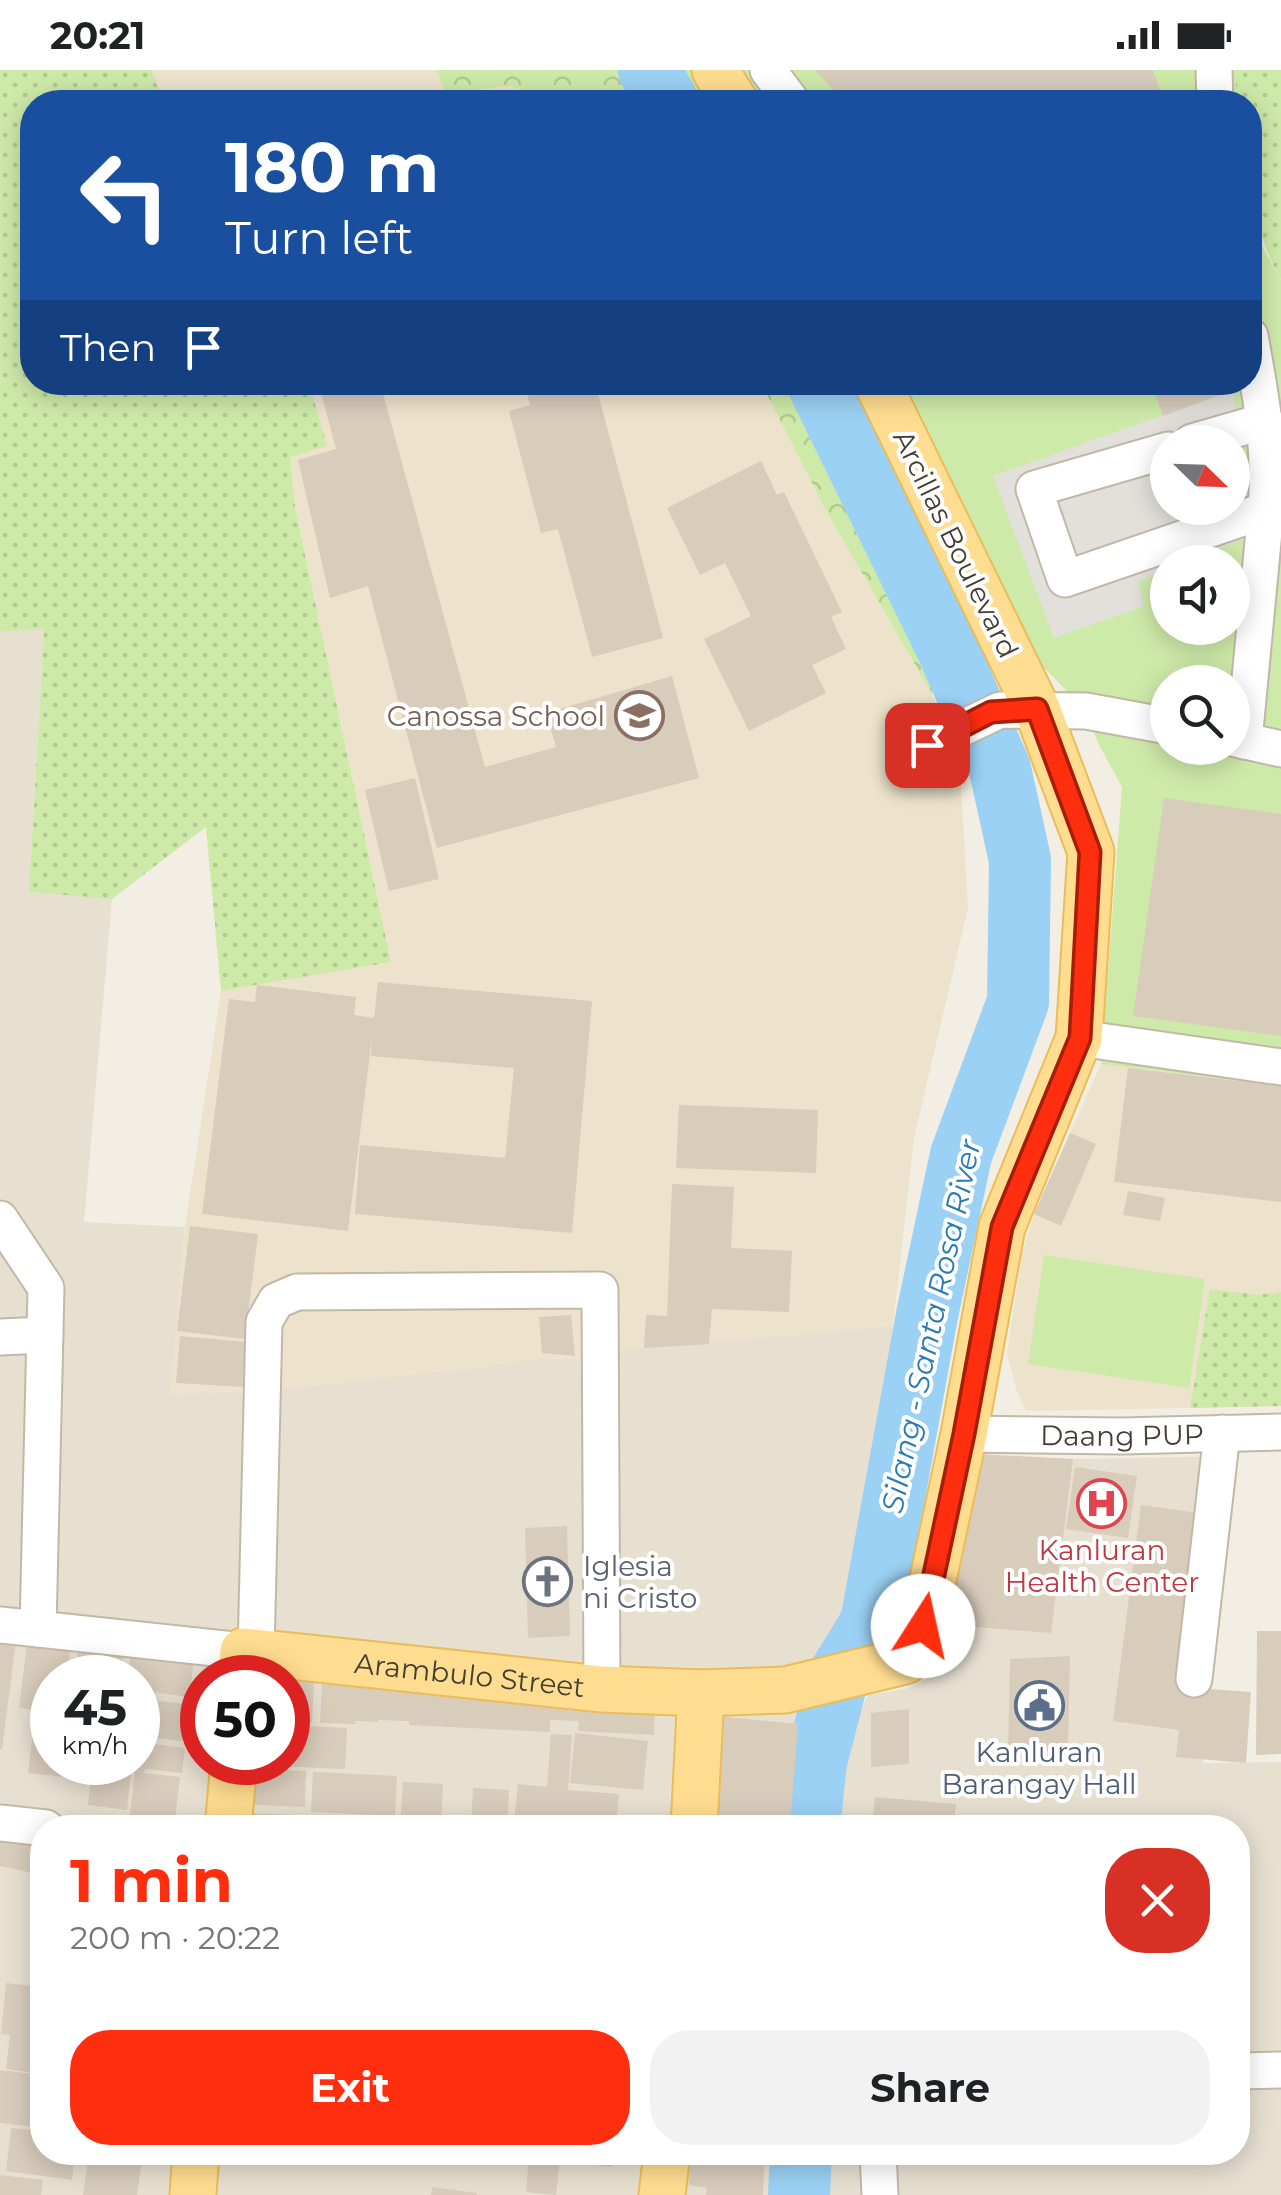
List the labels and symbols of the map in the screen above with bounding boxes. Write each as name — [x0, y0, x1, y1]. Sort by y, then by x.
street label: Arcillas Boulevard — [886, 425, 1026, 663]
north arrow — [1150, 425, 1250, 525]
school or university icon: Canossa School — [614, 690, 666, 742]
place label: Canossa School — [387, 699, 605, 733]
pin — [885, 703, 970, 788]
water label: Silang - Santa Rosa River — [873, 1135, 989, 1516]
street label: Daang PUP — [1040, 1417, 1204, 1453]
hospital icon: Kanluran Health Center — [1076, 1477, 1128, 1529]
place label: Kanluran Health Center — [1005, 1533, 1199, 1599]
place label: Iglesia ni Cristo — [583, 1549, 697, 1615]
church icon: Iglesia ni Cristo — [522, 1556, 574, 1608]
position arrow — [871, 1574, 975, 1678]
street label: Arambulo Street — [353, 1646, 587, 1704]
speed limit sign: 50 — [180, 1655, 310, 1785]
public building icon: Kanluran Barangay Hall — [1013, 1679, 1065, 1731]
place label: Kanluran Barangay Hall — [941, 1735, 1137, 1801]

